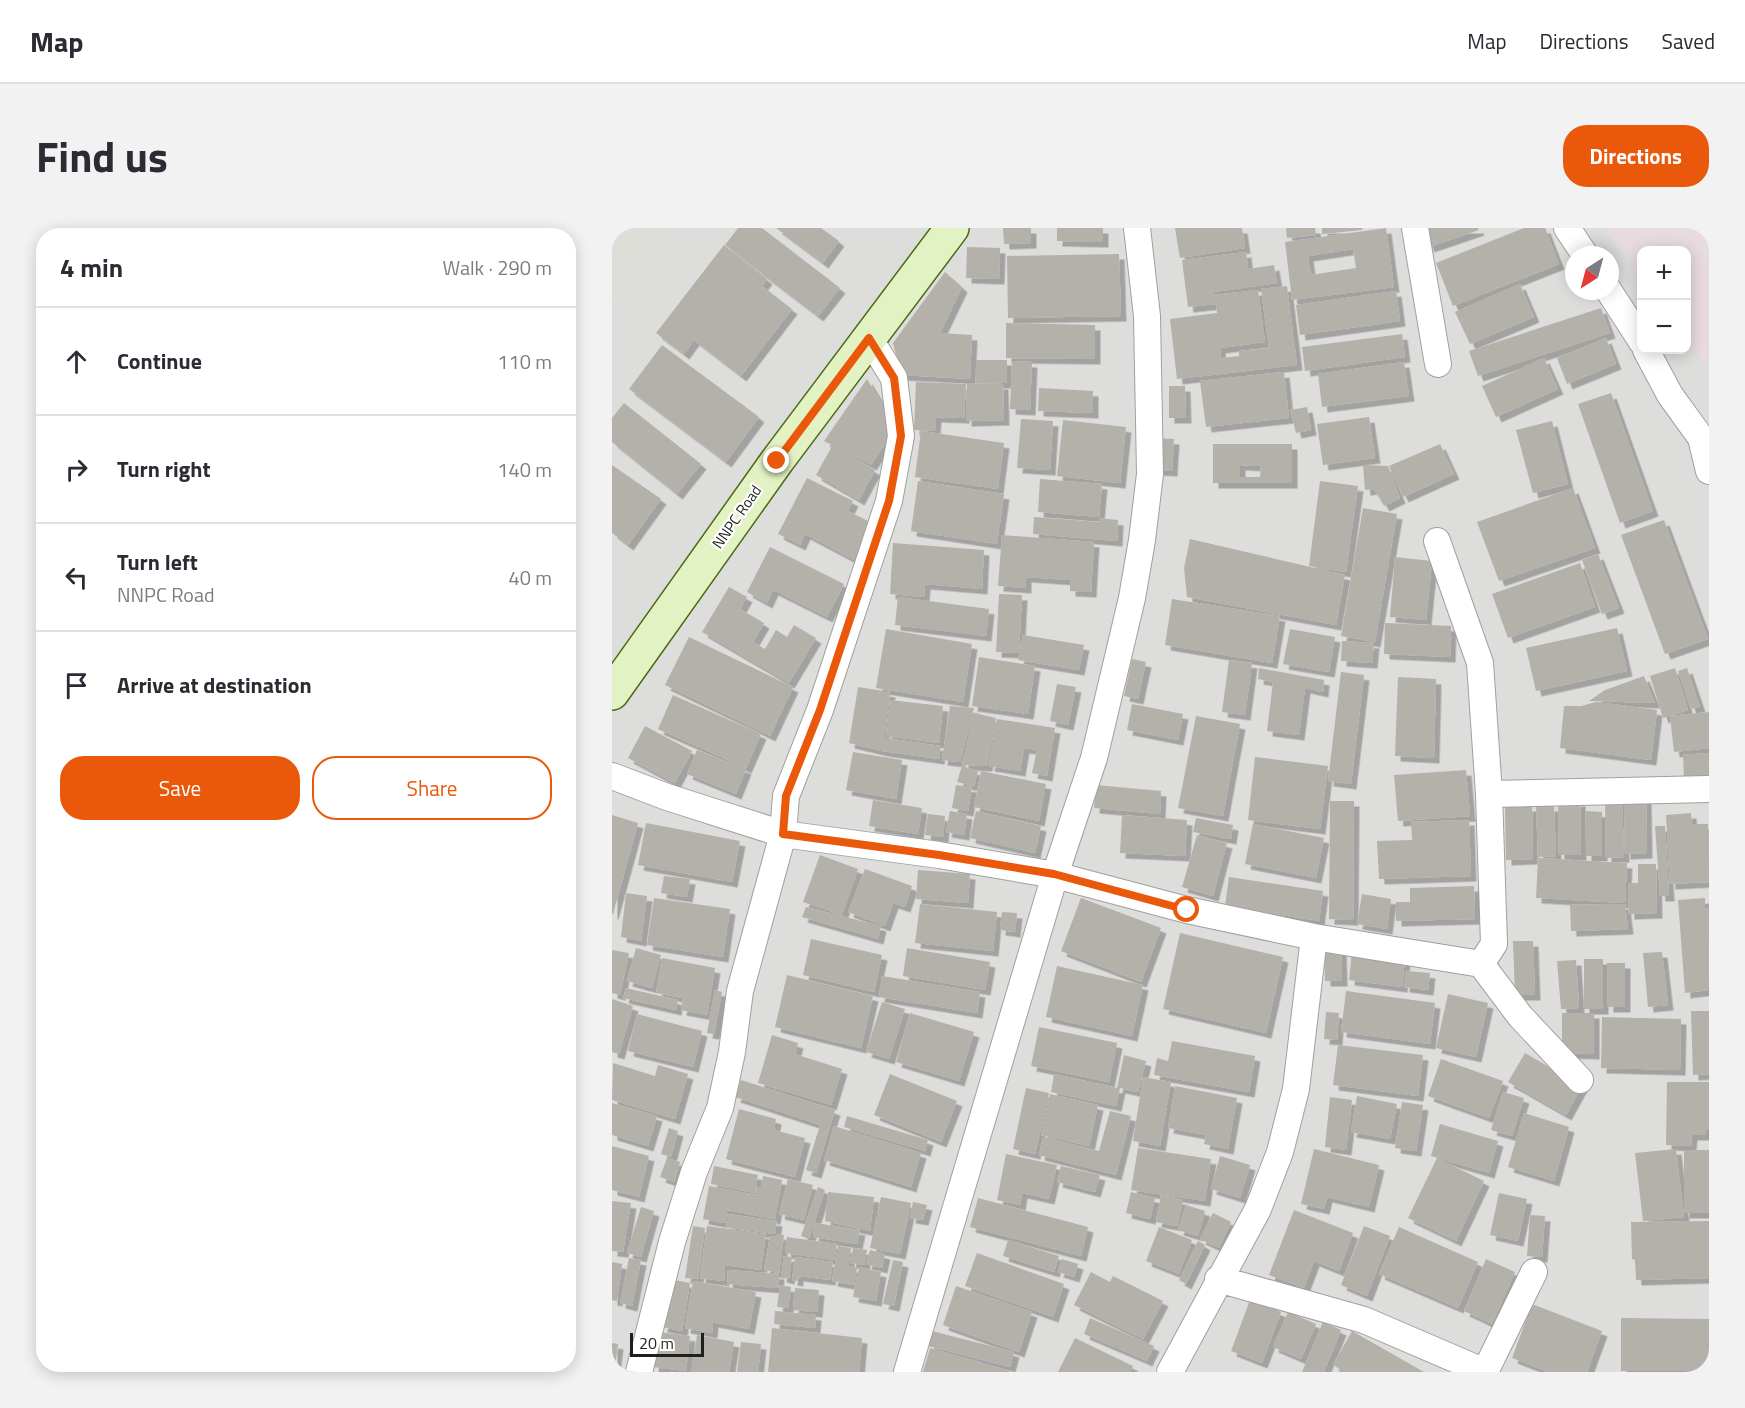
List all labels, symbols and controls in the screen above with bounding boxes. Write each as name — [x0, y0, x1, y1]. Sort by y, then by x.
text: Map — [30, 20, 84, 63]
text: Map — [1467, 25, 1507, 57]
text: Directions — [1540, 25, 1629, 57]
text: Saved — [1662, 25, 1715, 57]
text: Find us — [36, 124, 168, 188]
button: Directions — [1563, 125, 1709, 187]
north arrow — [1565, 246, 1619, 300]
map controls — [1637, 246, 1691, 354]
button: + — [1637, 246, 1691, 300]
text: 4 min — [60, 248, 123, 287]
text: Walk · 290 m — [443, 252, 552, 283]
button: − — [1637, 300, 1691, 354]
text: Continue — [117, 344, 202, 378]
icon: ahead — [60, 345, 93, 378]
text: 110 m — [497, 346, 552, 377]
route end — [763, 447, 789, 473]
text: Turn right — [117, 452, 211, 486]
icon: right — [60, 453, 93, 486]
text: 140 m — [497, 454, 552, 485]
street label: NNPC Road — [706, 480, 767, 553]
text: Turn left — [117, 545, 198, 579]
icon: left — [60, 561, 93, 594]
text: 40 m — [508, 562, 552, 593]
text: NNPC Road — [117, 579, 214, 610]
text: Arrive at destination — [117, 668, 312, 702]
icon: arrive — [60, 669, 93, 702]
button: Save — [60, 756, 300, 820]
button: Share — [312, 756, 552, 820]
route start — [1173, 896, 1199, 922]
scale bar — [630, 1330, 704, 1358]
text: 20 m — [639, 1331, 674, 1355]

